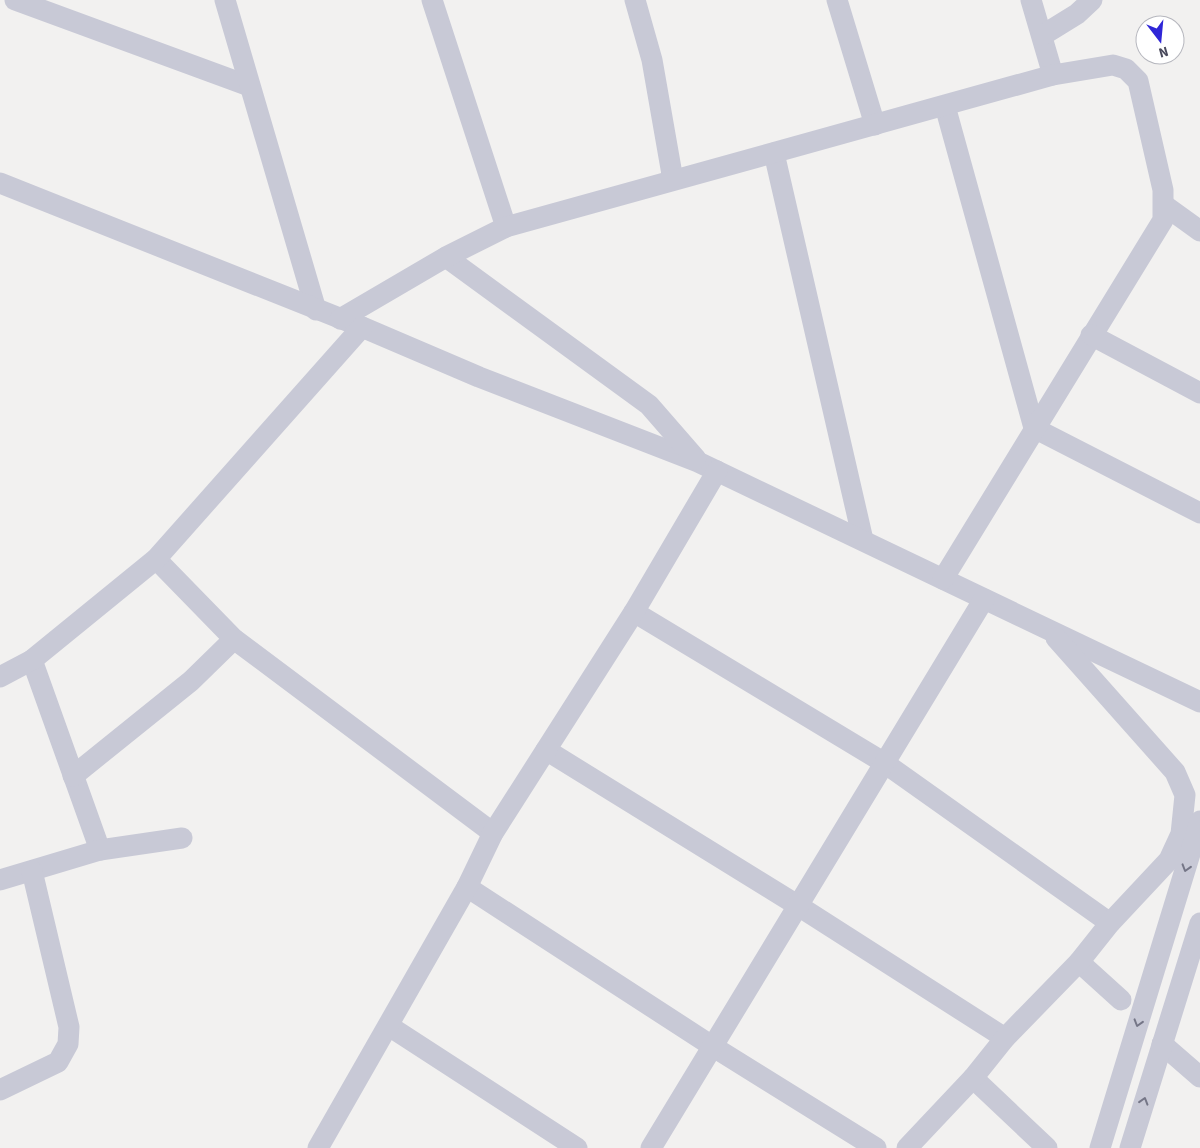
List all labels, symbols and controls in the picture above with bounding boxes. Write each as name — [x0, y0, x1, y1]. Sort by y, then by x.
north arrow — [1135, 15, 1185, 65]
text: N — [1156, 41, 1171, 62]
one-way arrow — [1181, 863, 1191, 871]
one-way arrow — [1134, 1018, 1144, 1027]
one-way arrow — [1139, 1098, 1149, 1106]

